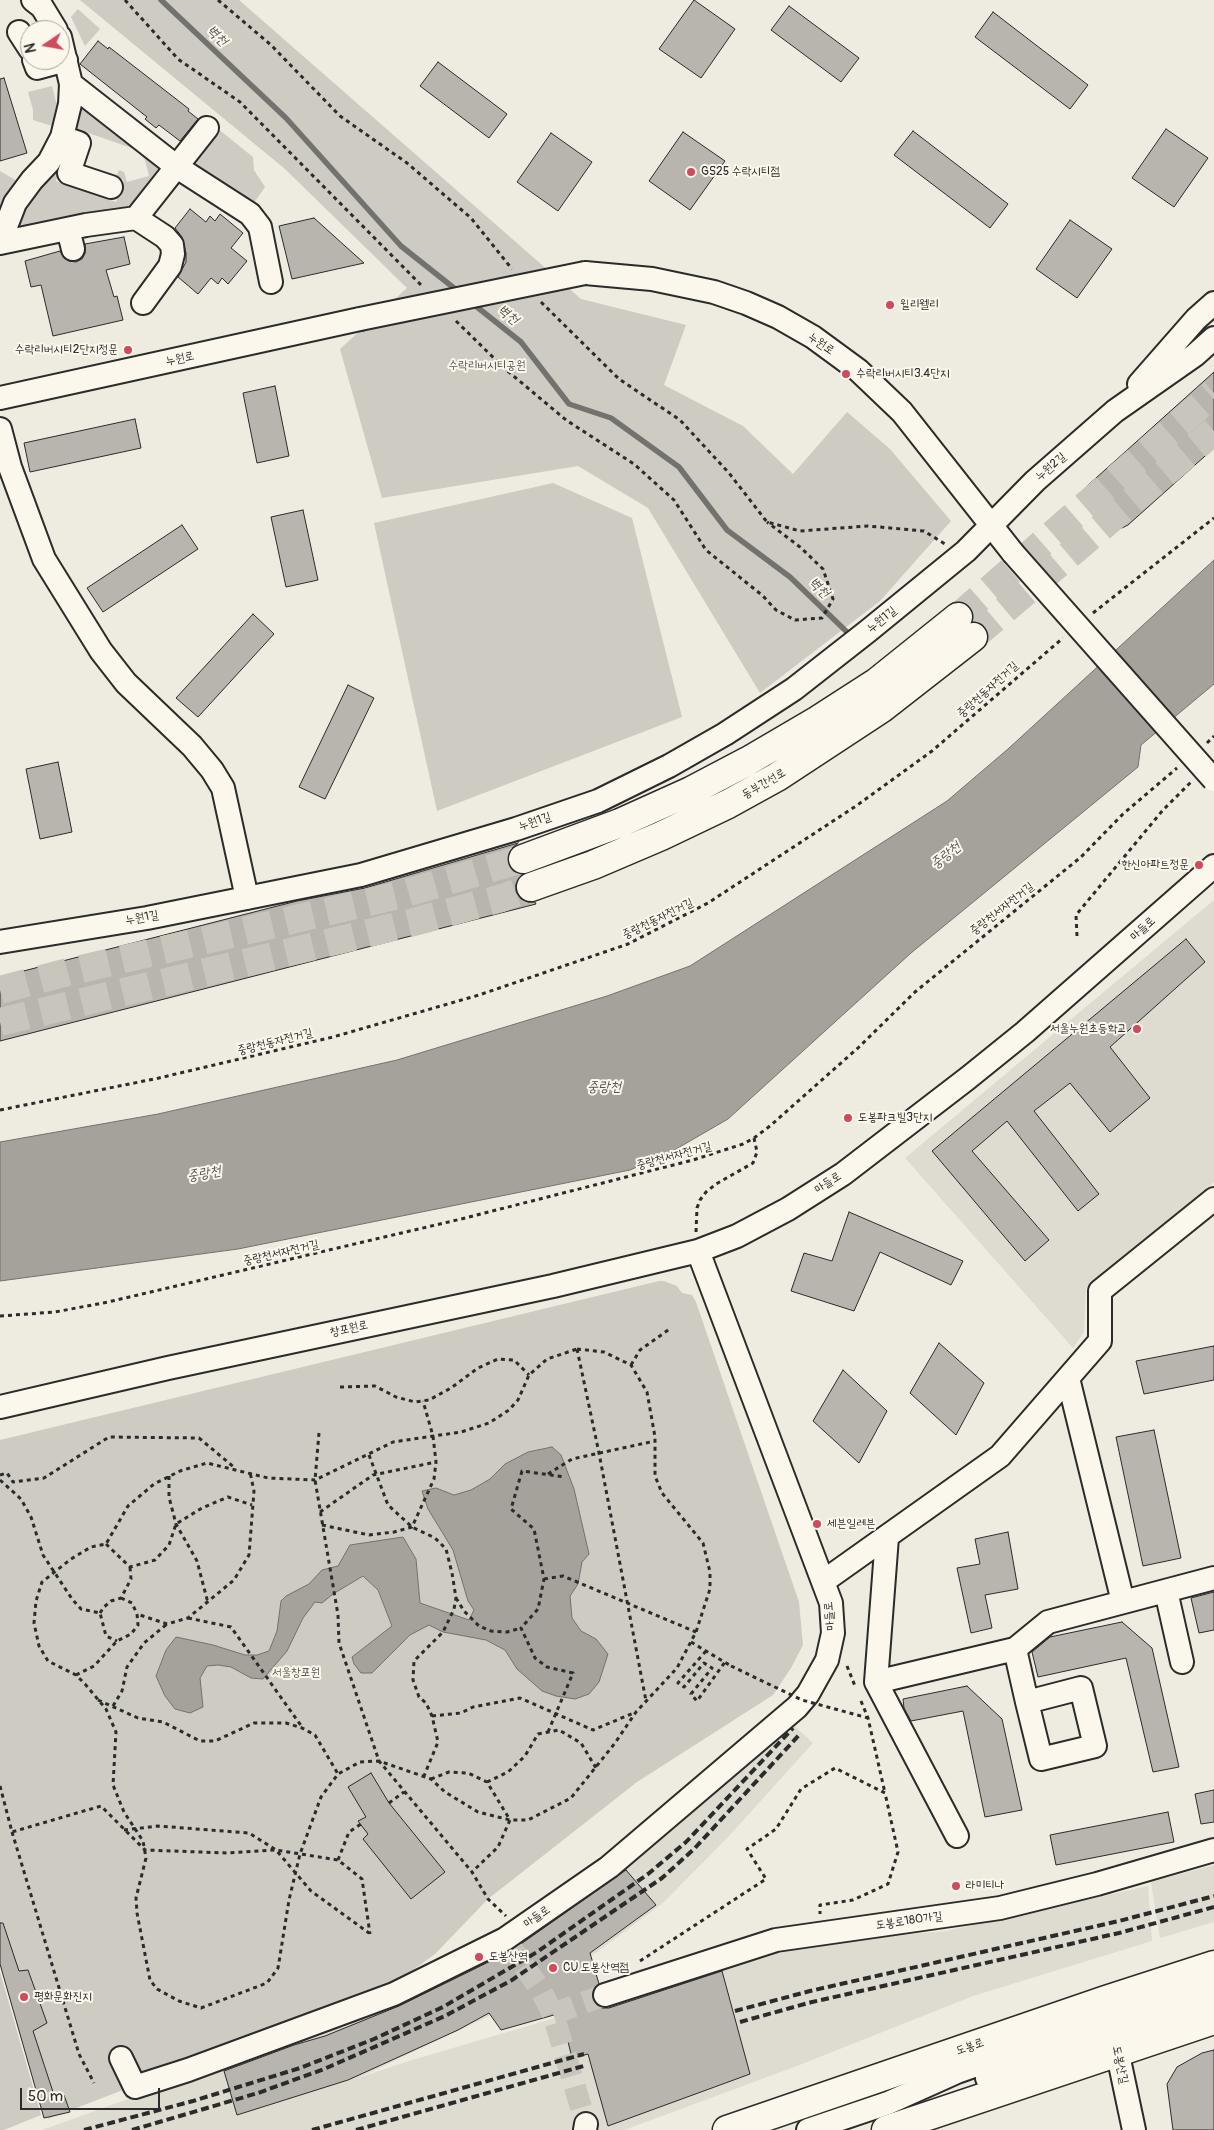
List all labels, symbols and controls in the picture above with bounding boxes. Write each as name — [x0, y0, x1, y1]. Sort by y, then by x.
north arrow — [20, 20, 70, 70]
water label: 벽천 — [203, 22, 231, 50]
text: N — [22, 42, 40, 54]
place label: GS25 수락시티점 — [701, 165, 780, 179]
marker: GS25 수락시티점 — [685, 166, 697, 178]
place label: 윌리웰리 — [900, 298, 939, 312]
marker: 윌리웰리 — [884, 299, 896, 311]
water label: 벽천 — [494, 301, 522, 329]
street label: 누원로 — [805, 330, 837, 358]
place label: 수락리버시티2단지정문 — [15, 343, 118, 357]
marker: 수락리버시티2단지정문 — [122, 344, 134, 356]
street label: 누원로 — [164, 349, 196, 369]
park label: 수락리버시티공원 — [448, 359, 526, 373]
place label: 수락리버시티3.4단지 — [856, 367, 950, 381]
marker: 수락리버시티3.4단지 — [840, 368, 852, 380]
street label: 누원2길 — [1033, 450, 1069, 484]
water label: 벽천 — [805, 574, 833, 602]
street label: 누원1길 — [864, 604, 900, 636]
street label: 중랑천동자전거길 — [954, 659, 1022, 721]
street label: 동부간선로 — [739, 766, 789, 802]
street label: 누원1길 — [517, 810, 553, 834]
water label: 중랑천 — [928, 839, 964, 873]
place label: 한신아파트정문 — [1121, 858, 1189, 872]
marker: 한신아파트정문 — [1193, 859, 1205, 871]
street label: 중랑천서자전거길 — [967, 880, 1037, 938]
street label: 중랑천동자전거길 — [620, 896, 696, 942]
street label: 누원1길 — [124, 908, 160, 928]
street label: 마들로 — [1127, 914, 1159, 944]
place label: 서울누원초등학교 — [1050, 1022, 1127, 1036]
marker: 서울누원초등학교 — [1131, 1023, 1143, 1035]
street label: 중랑천동자전거길 — [236, 1026, 314, 1058]
water label: 중랑천 — [587, 1079, 621, 1095]
place label: 도봉파크빌3단지 — [858, 1111, 932, 1125]
marker: 도봉파크빌3단지 — [842, 1112, 854, 1124]
street label: 중랑천서자전거길 — [635, 1139, 713, 1173]
water label: 중랑천 — [186, 1163, 222, 1185]
street label: 마들로 — [812, 1169, 844, 1197]
street label: 중랑천서자전거길 — [242, 1237, 320, 1269]
street label: 창포원로 — [329, 1318, 369, 1340]
place label: 세븐일레븐 — [827, 1517, 875, 1531]
marker: 세븐일레븐 — [811, 1518, 823, 1530]
street label: 마들로 — [822, 1601, 838, 1631]
park label: 서울창포원 — [272, 1666, 320, 1680]
place label: 라미티나 — [966, 1879, 1005, 1893]
marker: 라미티나 — [950, 1880, 962, 1892]
street label: 마들로 — [521, 1903, 553, 1931]
street label: 도봉로180가길 — [875, 1909, 943, 1933]
place label: 도봉산역 — [489, 1950, 528, 1964]
marker: 도봉산역 — [473, 1951, 485, 1963]
place label: CU 도봉산역점 — [563, 1961, 629, 1975]
marker: CU 도봉산역점 — [547, 1962, 559, 1974]
place label: 평화문화진지 — [34, 1990, 92, 2004]
marker: 평화문화진지 — [18, 1991, 30, 2003]
street label: 도봉로 — [954, 2035, 986, 2059]
street label: 도봉산길 — [1109, 2045, 1131, 2085]
scale bar — [22, 2078, 162, 2110]
text: 50 m — [28, 2087, 63, 2106]

